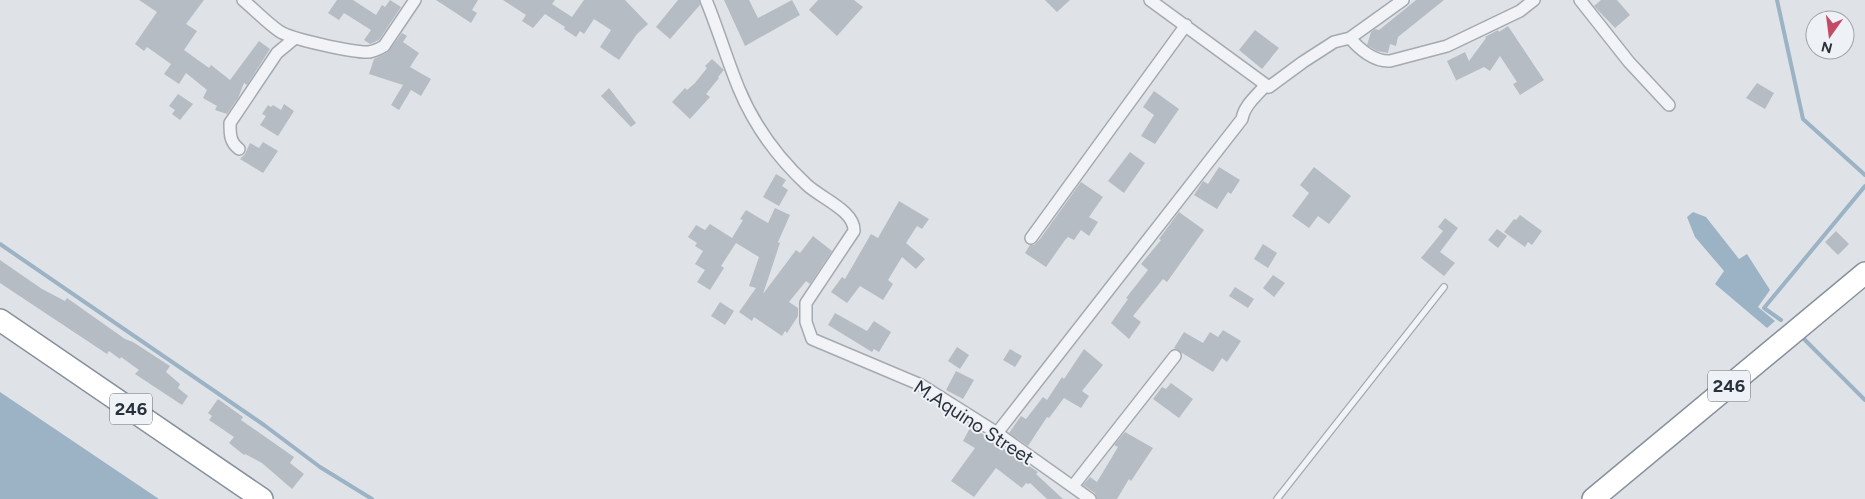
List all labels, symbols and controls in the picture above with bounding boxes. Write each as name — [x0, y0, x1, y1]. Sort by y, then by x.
north arrow — [1805, 10, 1855, 60]
text: N — [1820, 38, 1834, 57]
road number: 246 — [1708, 371, 1750, 402]
street label: M.Aquino Street — [909, 375, 1038, 470]
road number: 246 — [110, 394, 152, 424]

